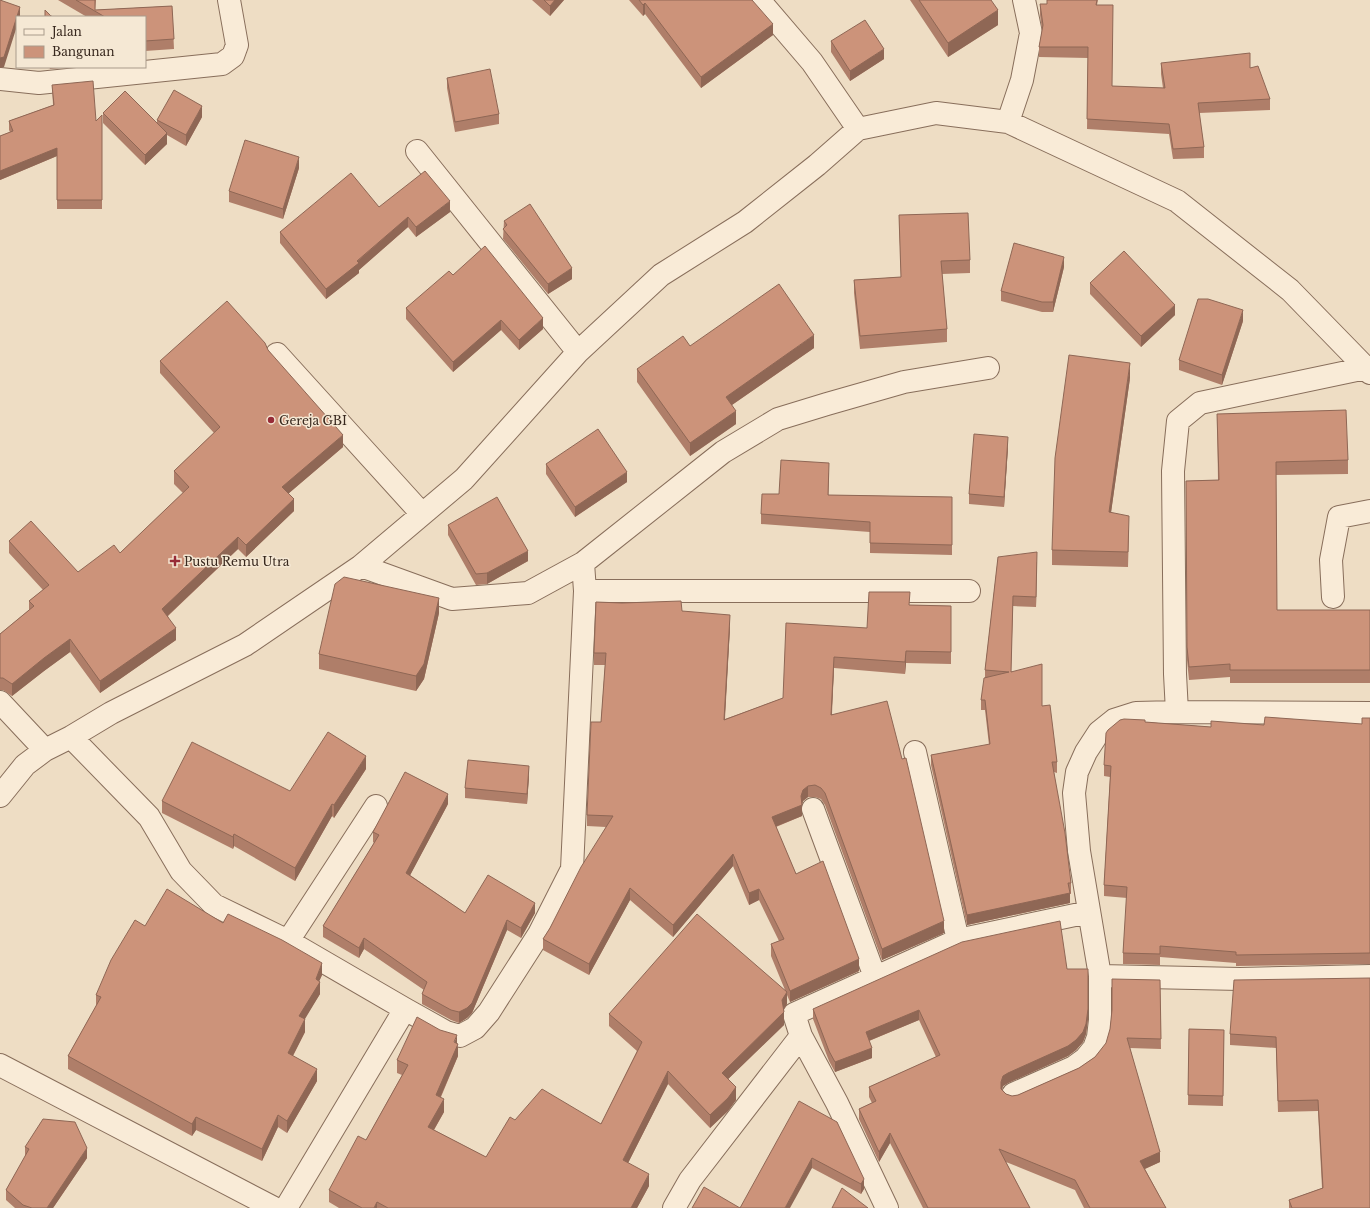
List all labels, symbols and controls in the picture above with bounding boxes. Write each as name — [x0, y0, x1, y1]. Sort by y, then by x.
legend — [16, 16, 146, 68]
text: Jalan — [50, 24, 82, 39]
text: Bangunan — [52, 44, 115, 59]
place label: Gereja GBI — [279, 413, 347, 428]
marker: Gereja GBI — [266, 415, 276, 425]
place label: Pustu Remu Utra — [184, 554, 290, 569]
marker: Pustu Remu Utra — [169, 555, 181, 567]

